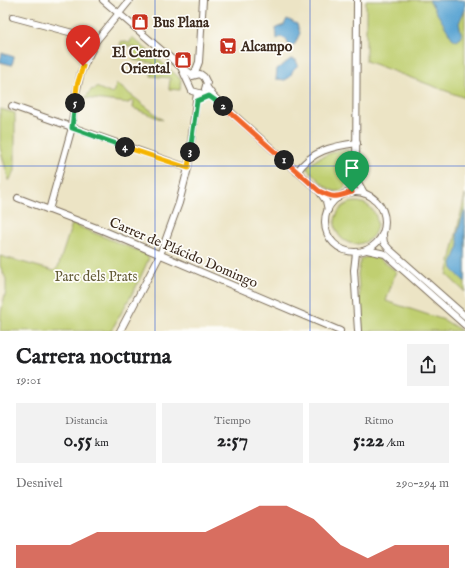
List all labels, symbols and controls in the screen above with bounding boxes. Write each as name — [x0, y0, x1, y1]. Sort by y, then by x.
shop icon: Bus Plana — [130, 12, 150, 32]
place label: Bus Plana — [153, 14, 210, 32]
pin — [66, 25, 100, 66]
icon: check — [72, 31, 94, 53]
supermarket icon: Alcampo — [218, 36, 238, 56]
place label: Alcampo — [240, 38, 293, 56]
place label: El Centro Oriental — [112, 44, 171, 78]
shop icon: El Centro Oriental — [173, 50, 193, 70]
pin: 5 — [65, 93, 85, 113]
text: 5 — [73, 96, 77, 110]
pin: 2 — [213, 96, 233, 116]
text: 2 — [220, 99, 226, 113]
pin: 4 — [115, 137, 135, 157]
text: 4 — [122, 140, 128, 154]
pin: 3 — [180, 142, 200, 162]
text: 3 — [188, 145, 192, 159]
pin: 1 — [274, 150, 294, 170]
pin — [335, 151, 369, 192]
text: 1 — [282, 153, 286, 167]
icon: arrive — [341, 157, 363, 179]
street label: Carrer de Plácido Domingo — [107, 213, 261, 293]
park label: Parc dels Prats — [55, 268, 138, 286]
text: Carrera nocturna — [16, 343, 171, 371]
button: share — [407, 344, 449, 386]
text: 19:01 — [16, 372, 41, 389]
text: Distancia — [65, 414, 107, 428]
text: Tiempo — [214, 414, 251, 428]
text: Ritmo — [364, 414, 394, 428]
text: 0.55 — [63, 428, 92, 453]
text: 2:57 — [217, 428, 248, 453]
text: 5:22 — [353, 428, 384, 453]
text: km — [92, 436, 109, 450]
text: /km — [384, 436, 405, 450]
text: Desnivel — [16, 475, 63, 492]
text: 290–294 m — [396, 475, 449, 492]

